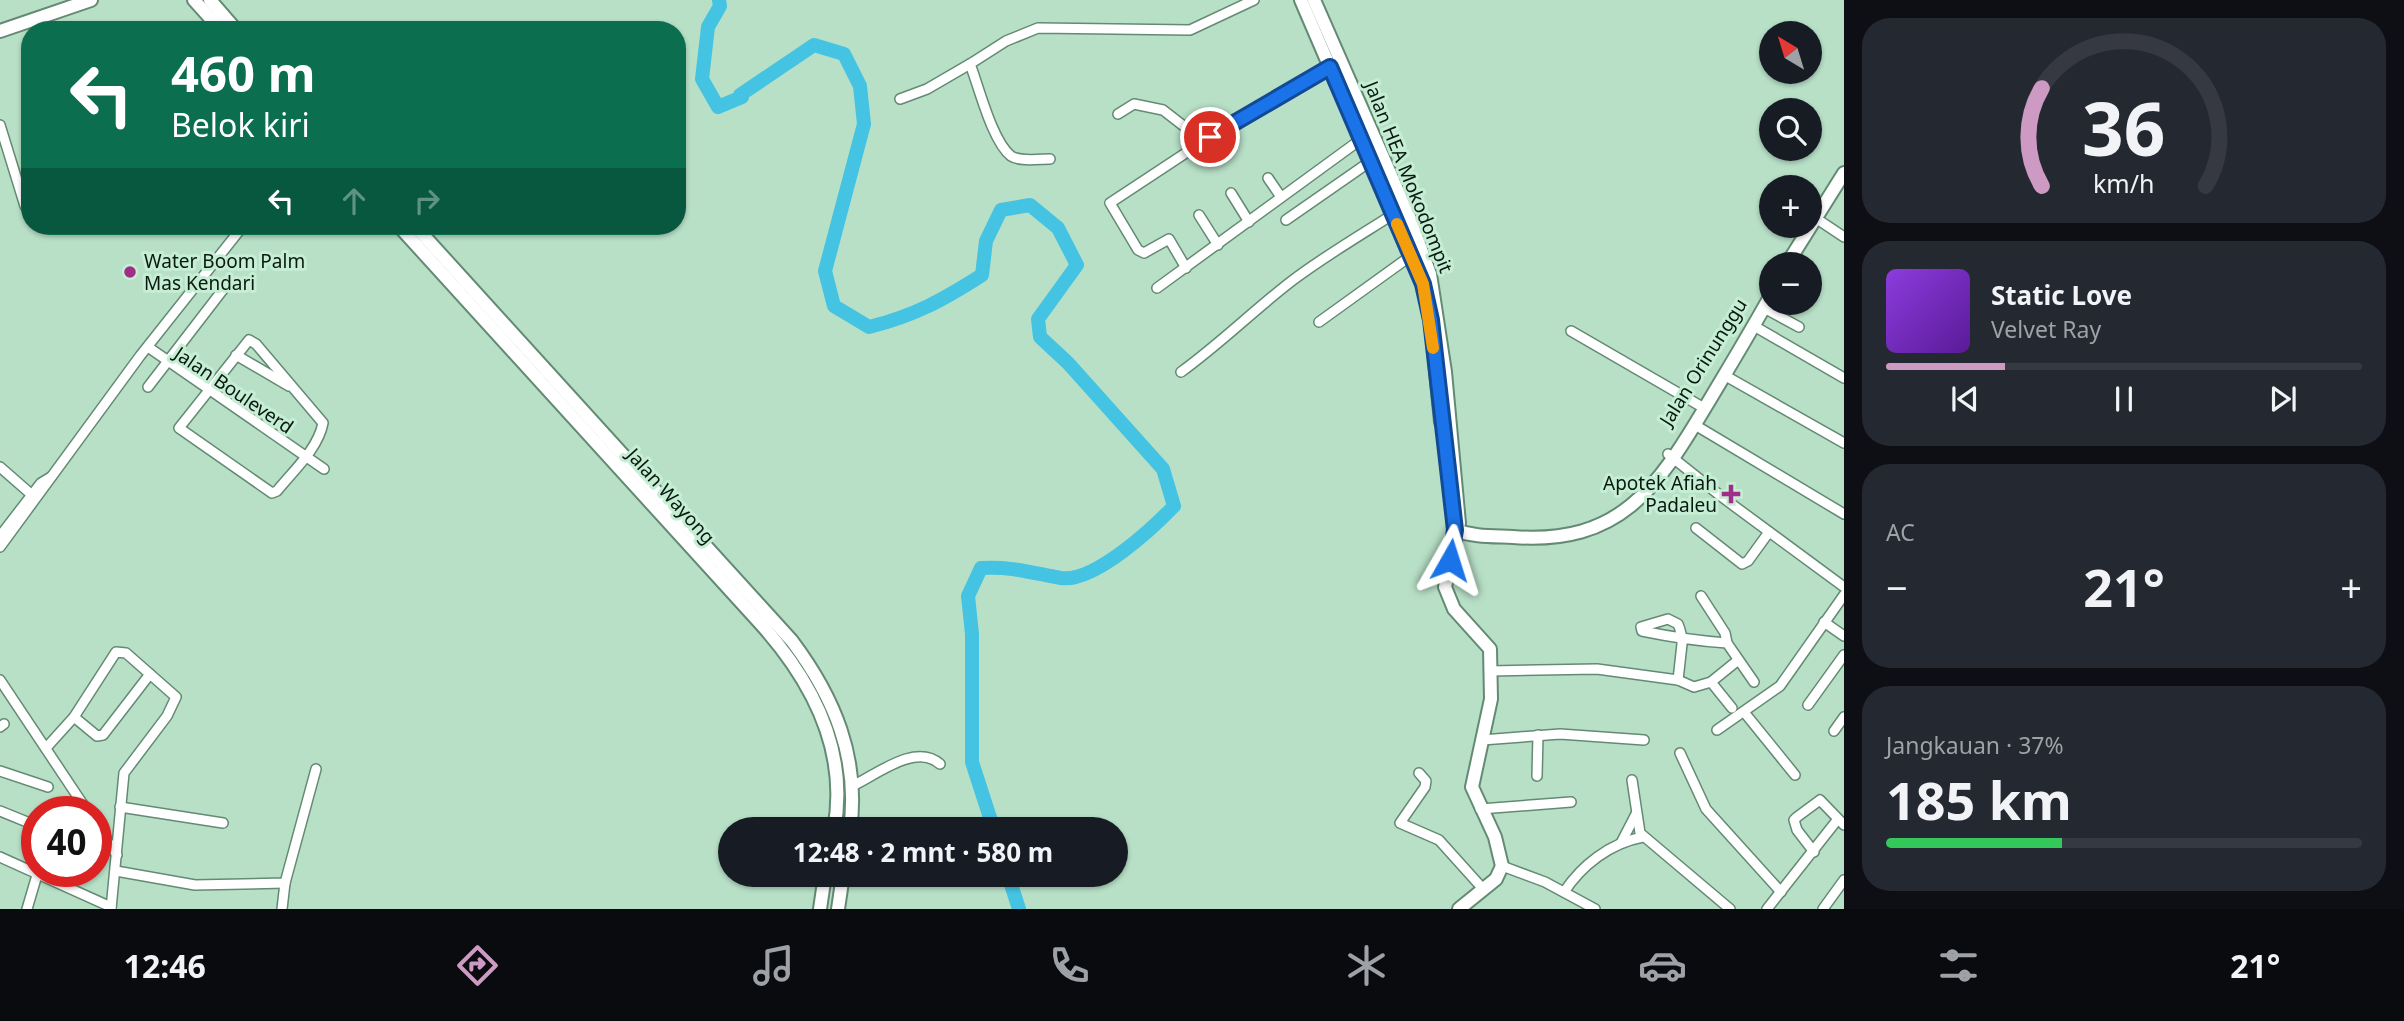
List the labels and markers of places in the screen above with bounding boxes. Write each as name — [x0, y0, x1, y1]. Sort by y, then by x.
pin — [1180, 107, 1240, 167]
place label: Water Boom Palm Mas Kendari — [144, 248, 305, 296]
marker: Water Boom Palm Mas Kendari — [122, 264, 138, 280]
place label: Apotek Afiah Padaleu — [1603, 470, 1717, 518]
marker: Apotek Afiah Padaleu — [1723, 486, 1739, 502]

